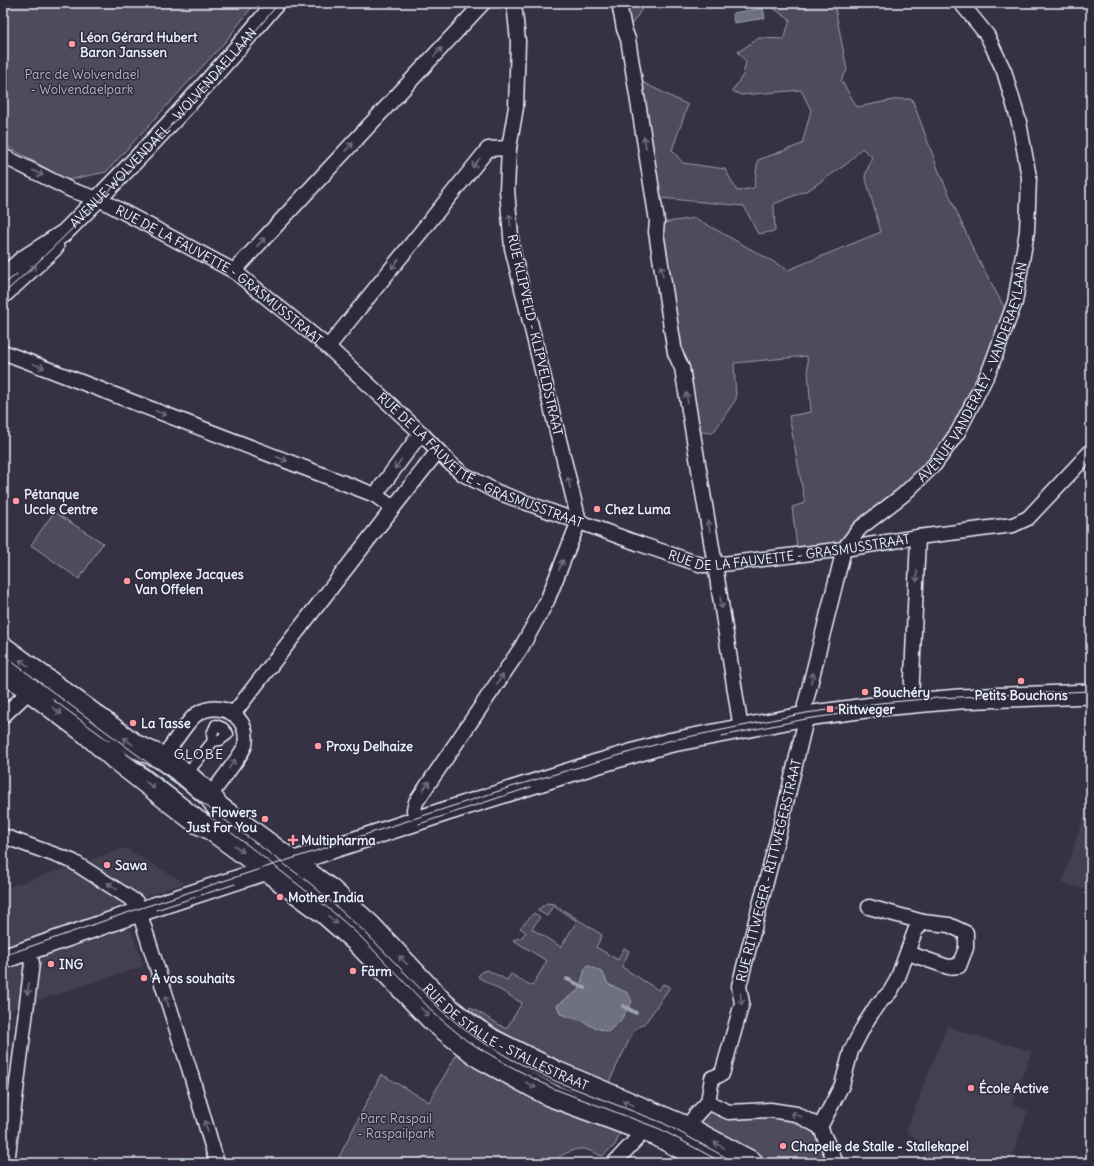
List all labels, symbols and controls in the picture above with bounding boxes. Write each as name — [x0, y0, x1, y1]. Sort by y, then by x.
street label: AVENUE WOLVENDAEL - WOLVENDAELLAAN — [66, 24, 260, 231]
place label: Léon Gérard Hubert Baron Janssen — [80, 29, 198, 61]
marker: Léon Gérard Hubert Baron Janssen — [67, 39, 77, 49]
one-way arrow — [433, 47, 443, 57]
park label: Parc de Wolvendael - Wolvendaelpark — [25, 66, 139, 98]
one-way arrow — [641, 136, 649, 149]
one-way arrow — [345, 142, 354, 152]
one-way arrow — [472, 158, 481, 169]
one-way arrow — [32, 170, 44, 177]
street label: RUE DE LA FAUVETTE - GRASMUSSTRAAT — [113, 201, 326, 348]
one-way arrow — [506, 214, 513, 227]
street label: RUE KLIPVELD - KLIPVELDSTRAAT — [504, 233, 567, 438]
one-way arrow — [256, 237, 266, 247]
one-way arrow — [390, 259, 399, 270]
street label: AVENUE VANDERAEY - VANDERAEYLAAN — [913, 261, 1030, 485]
one-way arrow — [27, 264, 37, 274]
one-way arrow — [658, 265, 666, 278]
one-way arrow — [33, 363, 45, 371]
street label: RUE DE LA FAUVETTE - GRASMUSSTRAAT — [374, 389, 586, 531]
one-way arrow — [683, 392, 691, 405]
one-way arrow — [154, 409, 166, 417]
one-way arrow — [276, 456, 288, 464]
one-way arrow — [394, 458, 402, 469]
one-way arrow — [565, 477, 573, 490]
place label: Pétanque Uccle Centre — [24, 486, 98, 518]
marker: Pétanque Uccle Centre — [11, 496, 21, 506]
place label: Chez Luma — [605, 501, 671, 518]
marker: Chez Luma — [592, 504, 602, 514]
one-way arrow — [704, 520, 712, 533]
street label: RUE DE LA FAUVETTE - GRASMUSSTRAAT — [666, 530, 911, 574]
one-way arrow — [558, 560, 566, 572]
place label: Complexe Jacques Van Offelen — [135, 566, 244, 598]
one-way arrow — [913, 569, 920, 582]
marker: Complexe Jacques Van Offelen — [122, 576, 132, 586]
one-way arrow — [717, 596, 725, 609]
one-way arrow — [18, 659, 29, 667]
one-way arrow — [809, 672, 816, 685]
one-way arrow — [496, 674, 504, 685]
marker: Petits Bouchons — [1016, 676, 1026, 686]
place label: Bouchéry — [873, 684, 930, 701]
marker: Bouchéry — [860, 687, 870, 697]
place label: Petits Bouchons — [974, 687, 1068, 704]
place label: Rittweger — [838, 701, 895, 718]
marker: Rittweger — [825, 704, 835, 714]
one-way arrow — [51, 707, 62, 715]
place label: La Tasse — [141, 715, 191, 732]
marker: La Tasse — [128, 718, 138, 728]
one-way arrow — [123, 737, 134, 745]
place label: Proxy Delhaize — [326, 738, 413, 755]
marker: Proxy Delhaize — [313, 741, 323, 751]
district label: GLOBE — [174, 745, 224, 763]
street label: RUE RITTWEGER - RITTWEGERSTRAAT — [732, 757, 805, 984]
one-way arrow — [228, 759, 237, 770]
one-way arrow — [144, 780, 155, 789]
one-way arrow — [422, 781, 430, 792]
place label: Flowers Just For You — [186, 804, 257, 836]
marker: Flowers Just For You — [260, 814, 270, 824]
place label: Multipharma — [301, 832, 376, 849]
marker: Multipharma — [288, 835, 298, 845]
one-way arrow — [234, 845, 245, 853]
place label: Sawa — [115, 857, 148, 874]
marker: Sawa — [102, 860, 112, 870]
one-way arrow — [106, 882, 118, 890]
place label: Mother India — [288, 889, 365, 906]
marker: Mother India — [275, 892, 285, 902]
one-way arrow — [328, 915, 338, 924]
one-way arrow — [399, 955, 408, 966]
place label: ING — [59, 956, 84, 973]
marker: ING — [46, 959, 56, 969]
place label: Färm — [361, 963, 392, 980]
marker: Färm — [348, 966, 358, 976]
place label: À vos souhaits — [152, 969, 235, 987]
marker: À vos souhaits — [139, 973, 149, 983]
street label: RUE DE STALLE - STALLESTRAAT — [420, 980, 591, 1094]
one-way arrow — [25, 982, 32, 995]
one-way arrow — [737, 992, 744, 1005]
one-way arrow — [163, 996, 171, 1008]
one-way arrow — [420, 1007, 430, 1017]
place label: École Active — [979, 1079, 1049, 1097]
one-way arrow — [525, 1082, 537, 1089]
marker: École Active — [966, 1083, 976, 1093]
one-way arrow — [623, 1098, 635, 1106]
park label: Parc Raspail - Raspailpark — [357, 1110, 435, 1142]
one-way arrow — [789, 1111, 802, 1118]
one-way arrow — [202, 1119, 209, 1132]
place label: Chapelle de Stalle - Stallekapel — [791, 1138, 969, 1155]
one-way arrow — [714, 1141, 726, 1149]
marker: Chapelle de Stalle - Stallekapel — [778, 1141, 788, 1151]

